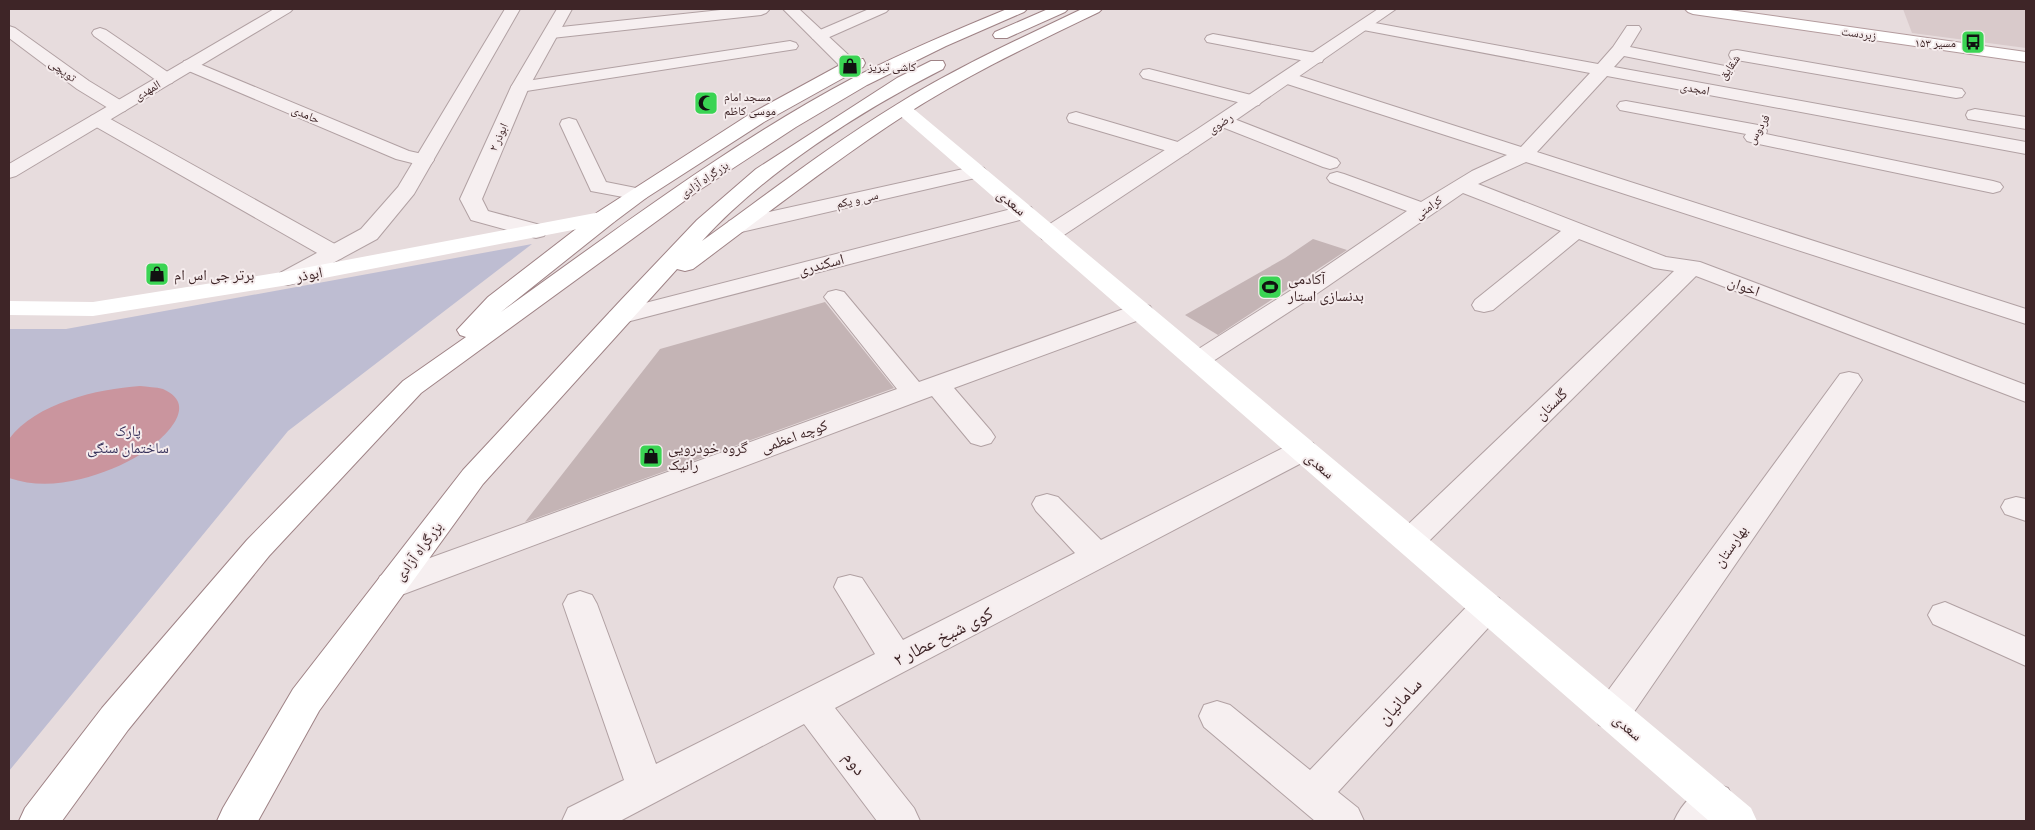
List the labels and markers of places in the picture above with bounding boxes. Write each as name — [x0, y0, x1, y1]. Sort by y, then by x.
bus stop icon: مسیر ۱۵۳ — [1960, 29, 1986, 55]
place label: مسیر ۱۵۳ — [1915, 35, 1956, 50]
shop icon: کاشی تبریز — [837, 53, 863, 79]
place label: کاشی تبریز — [867, 59, 916, 74]
place label: مسجد امام موسی کاظم — [724, 89, 776, 119]
mosque icon: مسجد امام موسی کاظم — [693, 90, 719, 116]
shop icon: برتر جی اس ام — [144, 261, 170, 287]
place label: برتر جی اس ام — [174, 265, 254, 285]
place label: آکادمی بدنسازی استار — [1287, 269, 1364, 306]
sports icon: آکادمی بدنسازی استار — [1257, 274, 1283, 300]
place label: گروه خودرویی رانیک — [668, 438, 748, 474]
shop icon: گروه خودرویی رانیک — [638, 443, 664, 469]

